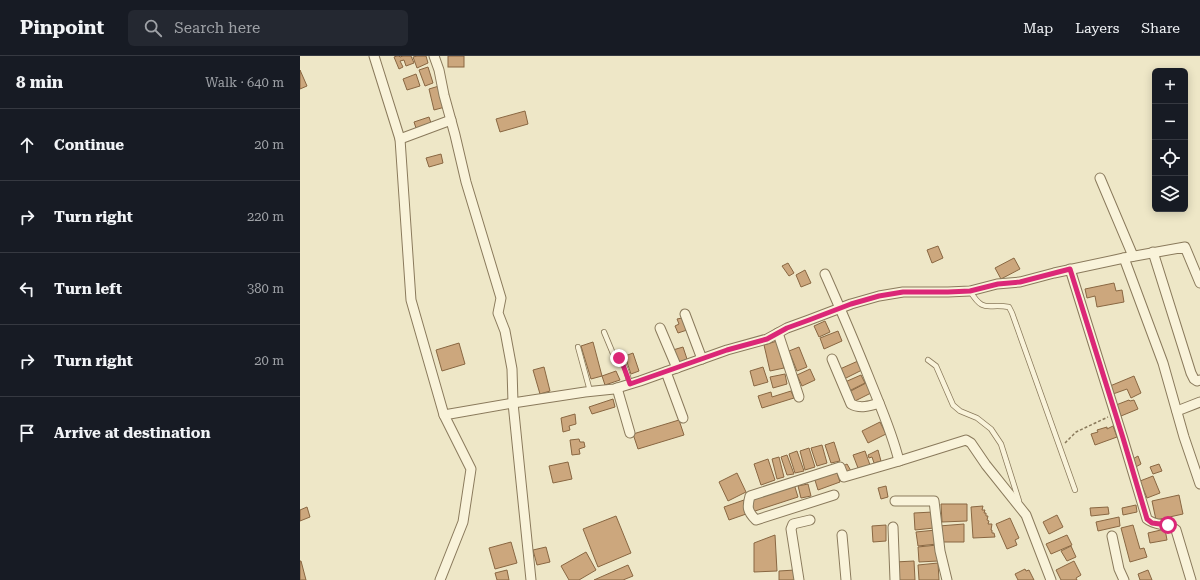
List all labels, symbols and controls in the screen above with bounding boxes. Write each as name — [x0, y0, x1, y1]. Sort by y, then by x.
search box — [128, 10, 408, 46]
text: Pinpoint — [20, 16, 104, 39]
icon: search — [142, 17, 164, 39]
text: Search here — [174, 19, 260, 37]
text: Map — [1023, 20, 1053, 36]
text: Layers — [1075, 20, 1119, 36]
text: Share — [1141, 20, 1180, 36]
map controls — [1152, 68, 1188, 212]
button: + — [1152, 68, 1188, 104]
text: 8 min — [16, 72, 63, 92]
text: Walk · 640 m — [205, 75, 284, 90]
button: − — [1152, 104, 1188, 140]
icon: ahead — [16, 134, 38, 156]
text: Continue — [54, 136, 124, 154]
text: 20 m — [254, 137, 284, 152]
button: locate — [1152, 140, 1188, 176]
button: layers — [1152, 176, 1188, 212]
icon: right — [16, 206, 38, 228]
text: Turn right — [54, 208, 133, 226]
text: 220 m — [247, 209, 284, 224]
icon: left — [16, 278, 38, 300]
text: Turn left — [54, 280, 122, 298]
text: 380 m — [247, 281, 284, 296]
route end — [610, 349, 628, 367]
icon: right — [16, 350, 38, 372]
text: Turn right — [54, 352, 133, 370]
text: 20 m — [254, 353, 284, 368]
icon: arrive — [16, 422, 38, 444]
text: Arrive at destination — [54, 424, 210, 442]
route start — [1159, 516, 1177, 534]

